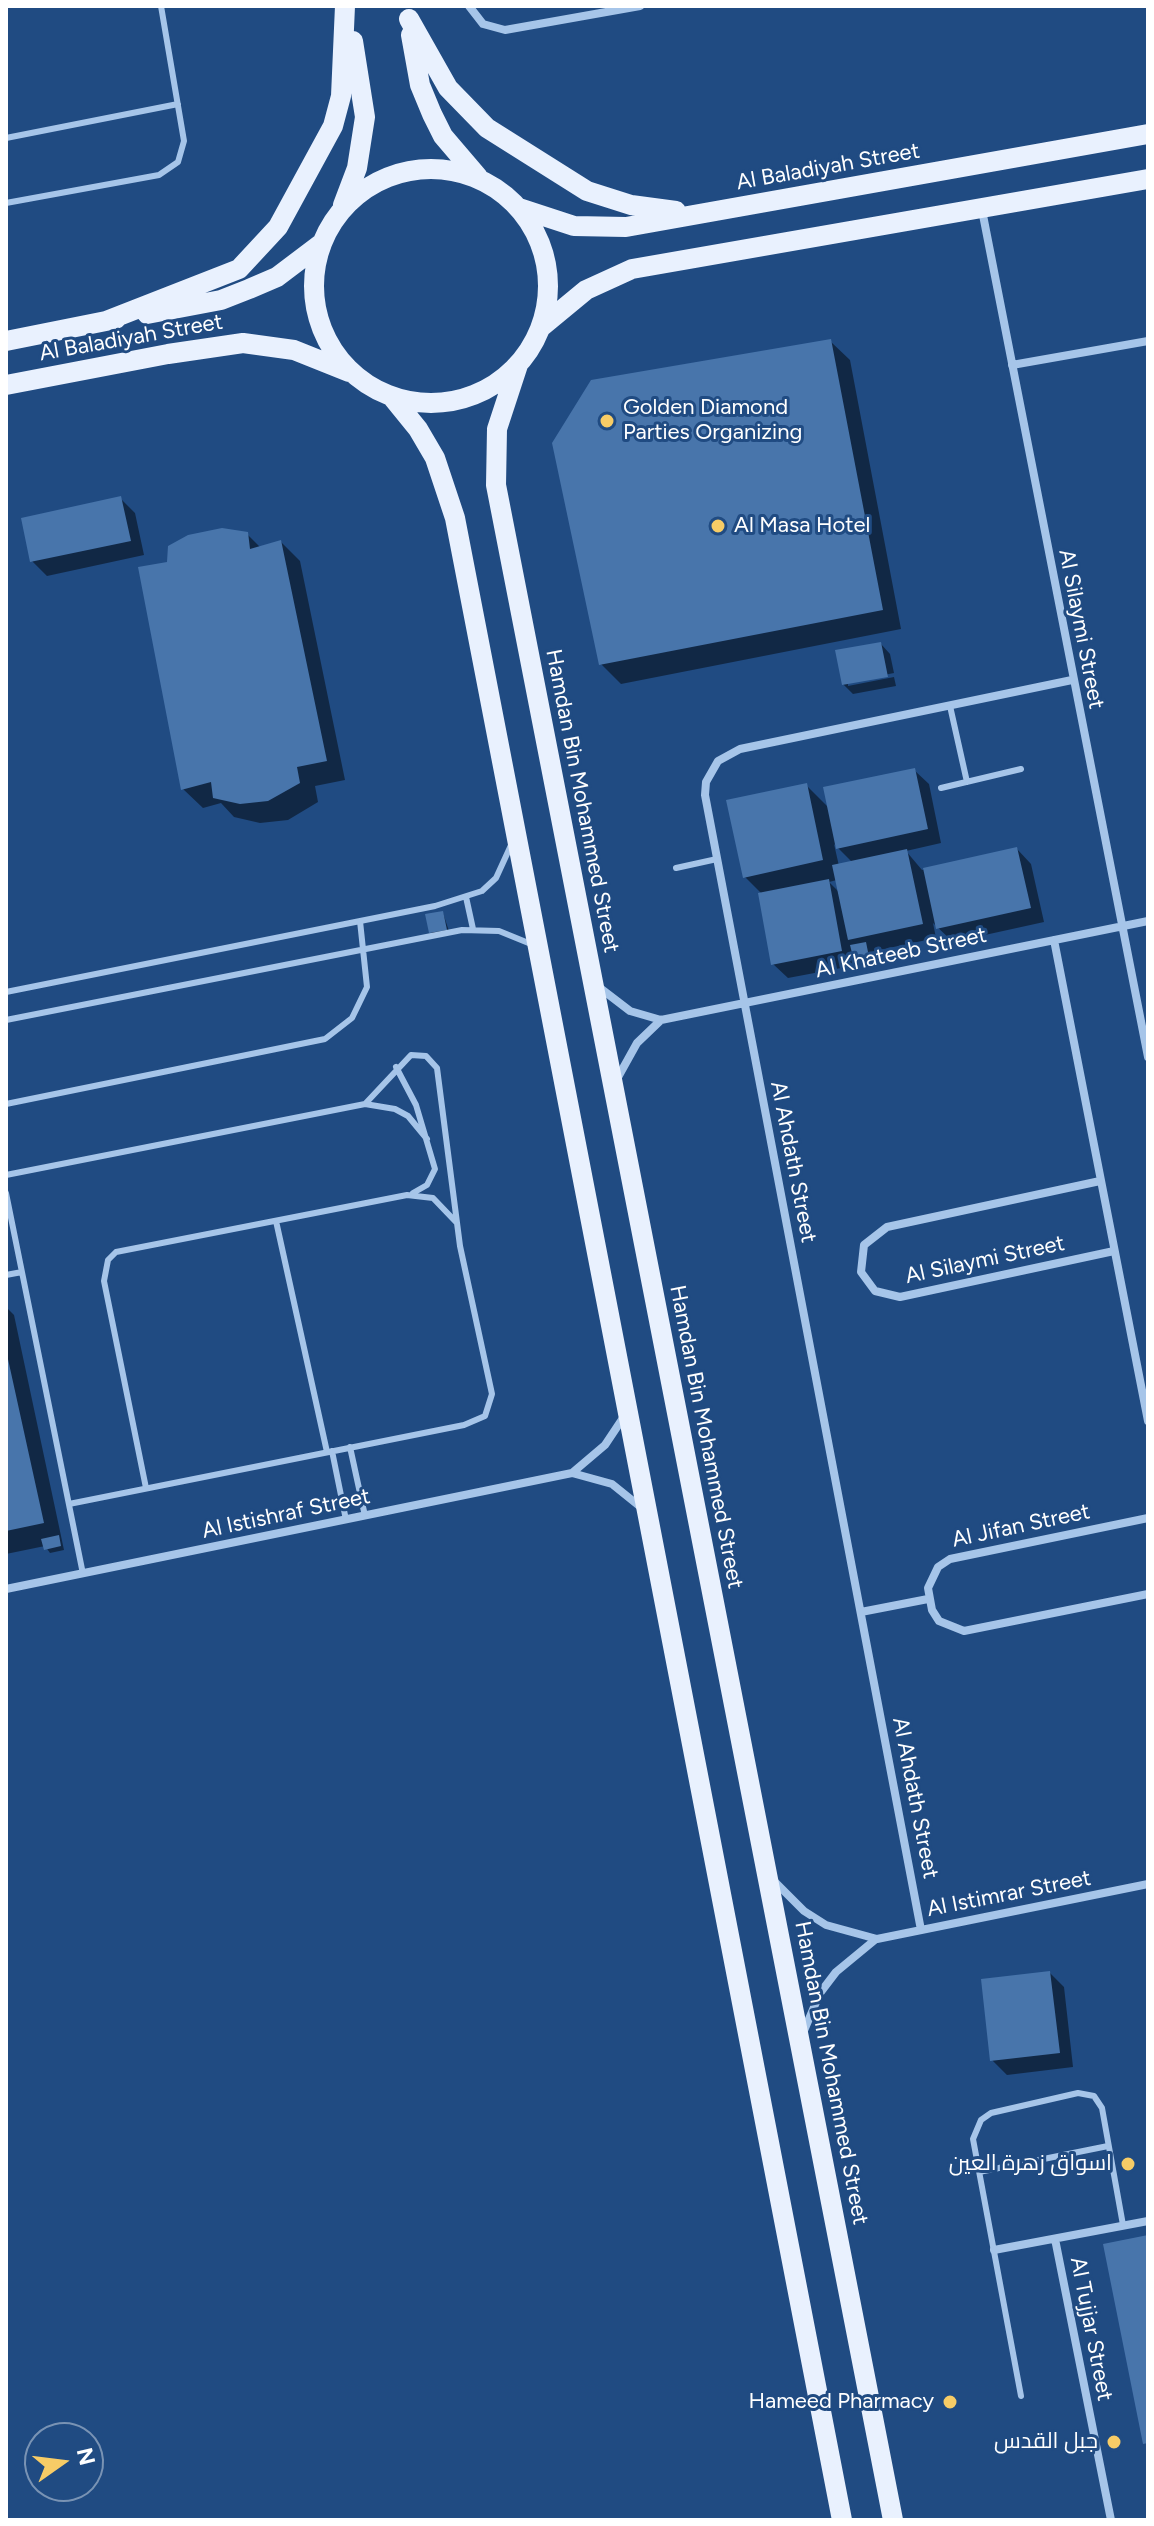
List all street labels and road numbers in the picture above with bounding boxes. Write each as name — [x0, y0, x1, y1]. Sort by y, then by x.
street label: Al Baladiyah Street — [734, 138, 922, 196]
street label: Al Baladiyah Street — [37, 309, 225, 367]
street label: Al Silaymi Street — [1053, 547, 1109, 711]
street label: Hamdan Bin Mohammed Street — [540, 647, 624, 955]
street label: Al Khateeb Street — [813, 922, 989, 984]
street label: Al Ahdath Street — [764, 1079, 822, 1245]
street label: Al Silaymi Street — [903, 1230, 1067, 1290]
street label: Hamdan Bin Mohammed Street — [664, 1283, 748, 1591]
street label: Al Istishraf Street — [200, 1483, 372, 1545]
street label: Al Jifan Street — [950, 1499, 1092, 1553]
street label: Al Ahdath Street — [886, 1715, 944, 1881]
street label: Al Istimrar Street — [925, 1865, 1093, 1923]
street label: Hamdan Bin Mohammed Street — [789, 1919, 873, 2227]
street label: Al Tujjar Street — [1064, 2255, 1118, 2403]

